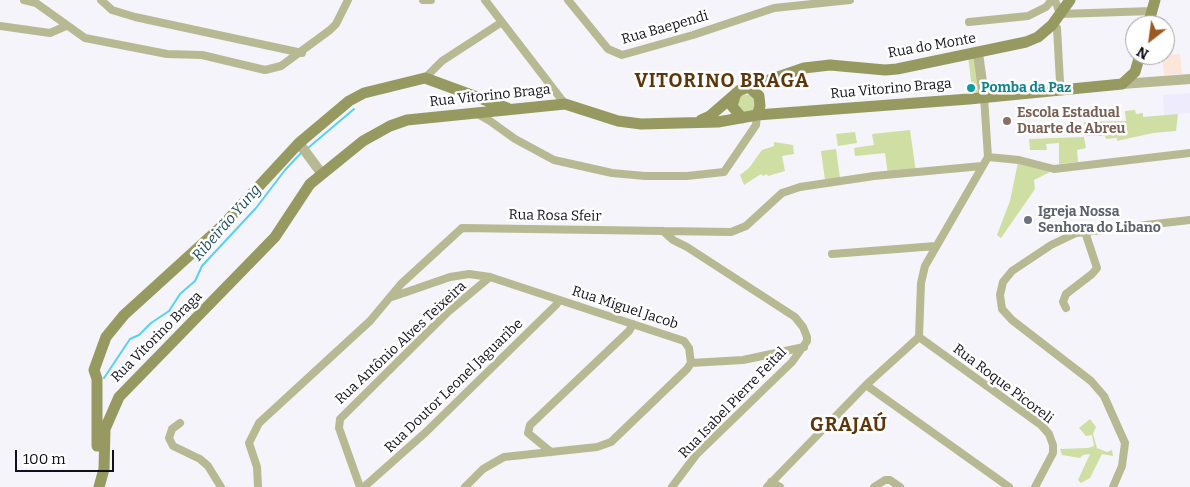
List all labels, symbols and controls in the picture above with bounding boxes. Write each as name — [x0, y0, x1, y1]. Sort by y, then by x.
street label: Rua Baependi — [620, 8, 710, 48]
north arrow — [1125, 15, 1175, 65]
street label: Rua do Monte — [887, 30, 977, 62]
text: N — [1134, 42, 1152, 63]
district label: VITORINO BRAGA — [633, 71, 811, 93]
street label: Rua Vitorino Braga — [830, 75, 952, 103]
place label: Pomba da Paz — [981, 80, 1071, 96]
street label: Rua Vitorino Braga — [429, 81, 551, 111]
marker: Pomba da Paz — [965, 82, 977, 94]
place label: Escola Estadual Duarte de Abreu — [1017, 105, 1125, 138]
marker: Escola Estadual Duarte de Abreu — [1001, 115, 1013, 127]
water label: Ribeirão Yung — [189, 181, 265, 265]
place label: Igreja Nossa Senhora do Libano — [1038, 204, 1161, 236]
street label: Rua Rosa Sfeir — [508, 207, 602, 225]
marker: Igreja Nossa Senhora do Libano — [1022, 214, 1034, 226]
street label: Rua Antônio Alves Teixeira — [332, 278, 470, 408]
street label: Rua Miguel Jacob — [570, 283, 680, 333]
street label: Rua Vitorino Braga — [108, 288, 206, 386]
street label: Rua Doutor Leonel Jaguaribe — [381, 316, 527, 456]
street label: Rua Roque Picoreli — [949, 341, 1057, 427]
street label: Rua Isabel Pierre Feital — [676, 344, 790, 462]
district label: GRAJAÚ — [809, 415, 889, 437]
scale bar — [18, 440, 116, 472]
text: 100 m — [23, 450, 66, 468]

